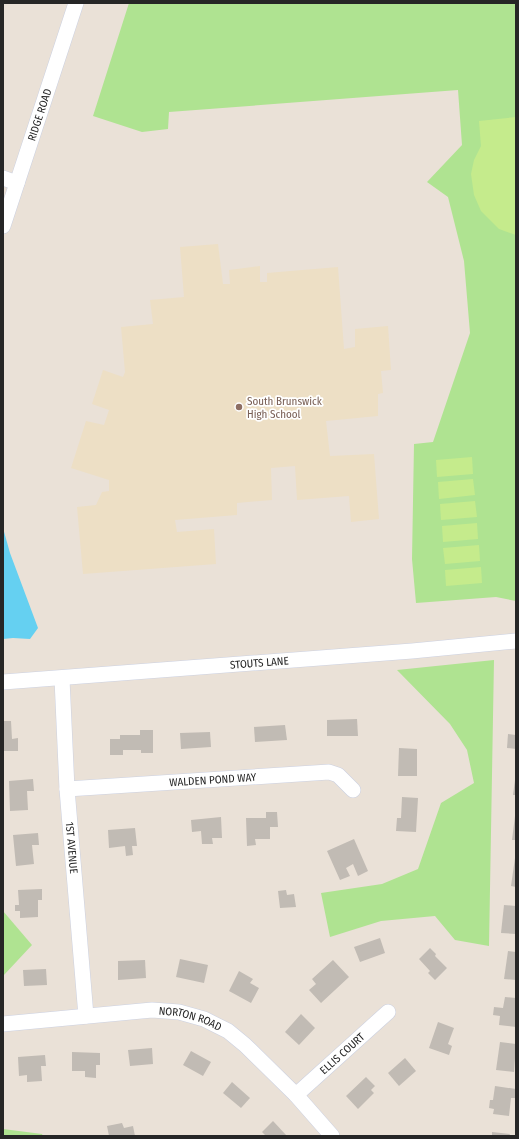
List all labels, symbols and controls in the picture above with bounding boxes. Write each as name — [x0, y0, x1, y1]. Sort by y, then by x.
street label: RIDGE ROAD — [25, 87, 54, 143]
place label: South Brunswick High School — [247, 395, 323, 421]
marker: South Brunswick High School — [234, 402, 244, 412]
street label: STOUTS LANE — [229, 654, 289, 671]
street label: WALDEN POND WAY — [169, 770, 257, 789]
street label: 1ST AVENUE — [63, 821, 81, 874]
street label: NORTON ROAD — [158, 1004, 224, 1033]
street label: ELLIS COURT — [317, 1029, 368, 1077]

